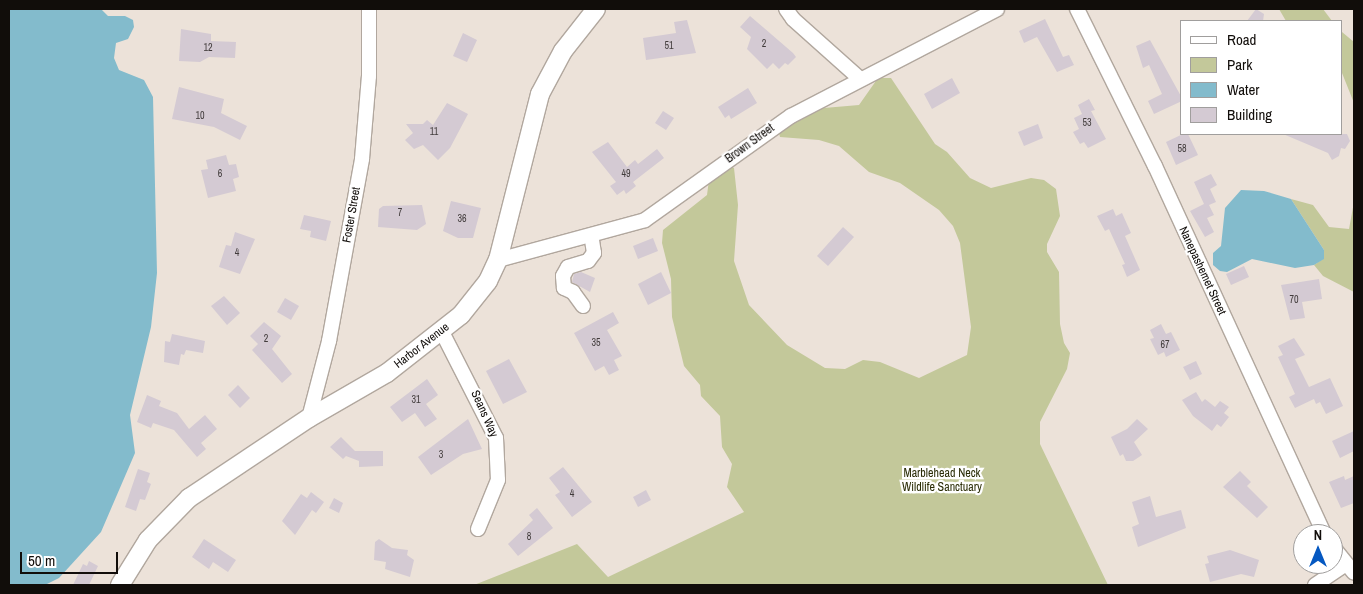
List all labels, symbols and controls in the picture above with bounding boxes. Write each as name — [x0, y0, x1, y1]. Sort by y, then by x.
legend — [1180, 20, 1343, 135]
text: Road — [1227, 29, 1256, 50]
house number: 2 — [762, 38, 766, 50]
house number: 51 — [664, 40, 674, 52]
house number: 12 — [203, 42, 213, 54]
text: Park — [1227, 54, 1252, 75]
text: Water — [1227, 79, 1259, 100]
text: Building — [1227, 104, 1272, 125]
house number: 10 — [195, 110, 205, 122]
house number: 53 — [1082, 117, 1092, 129]
street label: Brown Street — [723, 121, 777, 167]
house number: 11 — [430, 126, 438, 138]
house number: 58 — [1177, 143, 1187, 155]
house number: 6 — [218, 168, 222, 180]
house number: 49 — [621, 168, 631, 180]
street label: Foster Street — [340, 186, 364, 244]
house number: 7 — [398, 207, 402, 219]
house number: 36 — [457, 213, 467, 225]
street label: Nanepashemet Street — [1175, 225, 1229, 317]
house number: 4 — [235, 247, 239, 259]
house number: 70 — [1289, 294, 1299, 306]
street label: Harbor Avenue — [392, 320, 452, 372]
house number: 2 — [264, 333, 268, 345]
house number: 35 — [591, 337, 601, 349]
house number: 67 — [1160, 339, 1170, 351]
street label: Seans Way — [467, 388, 501, 440]
house number: 31 — [411, 394, 421, 406]
house number: 3 — [439, 449, 443, 461]
park label: Marblehead Neck Wildlife Sanctuary — [902, 467, 982, 495]
house number: 4 — [570, 488, 574, 500]
north arrow — [1293, 524, 1343, 574]
text: N — [1314, 526, 1322, 544]
house number: 8 — [527, 531, 531, 543]
scale bar — [22, 542, 120, 574]
text: 50 m — [28, 550, 55, 571]

